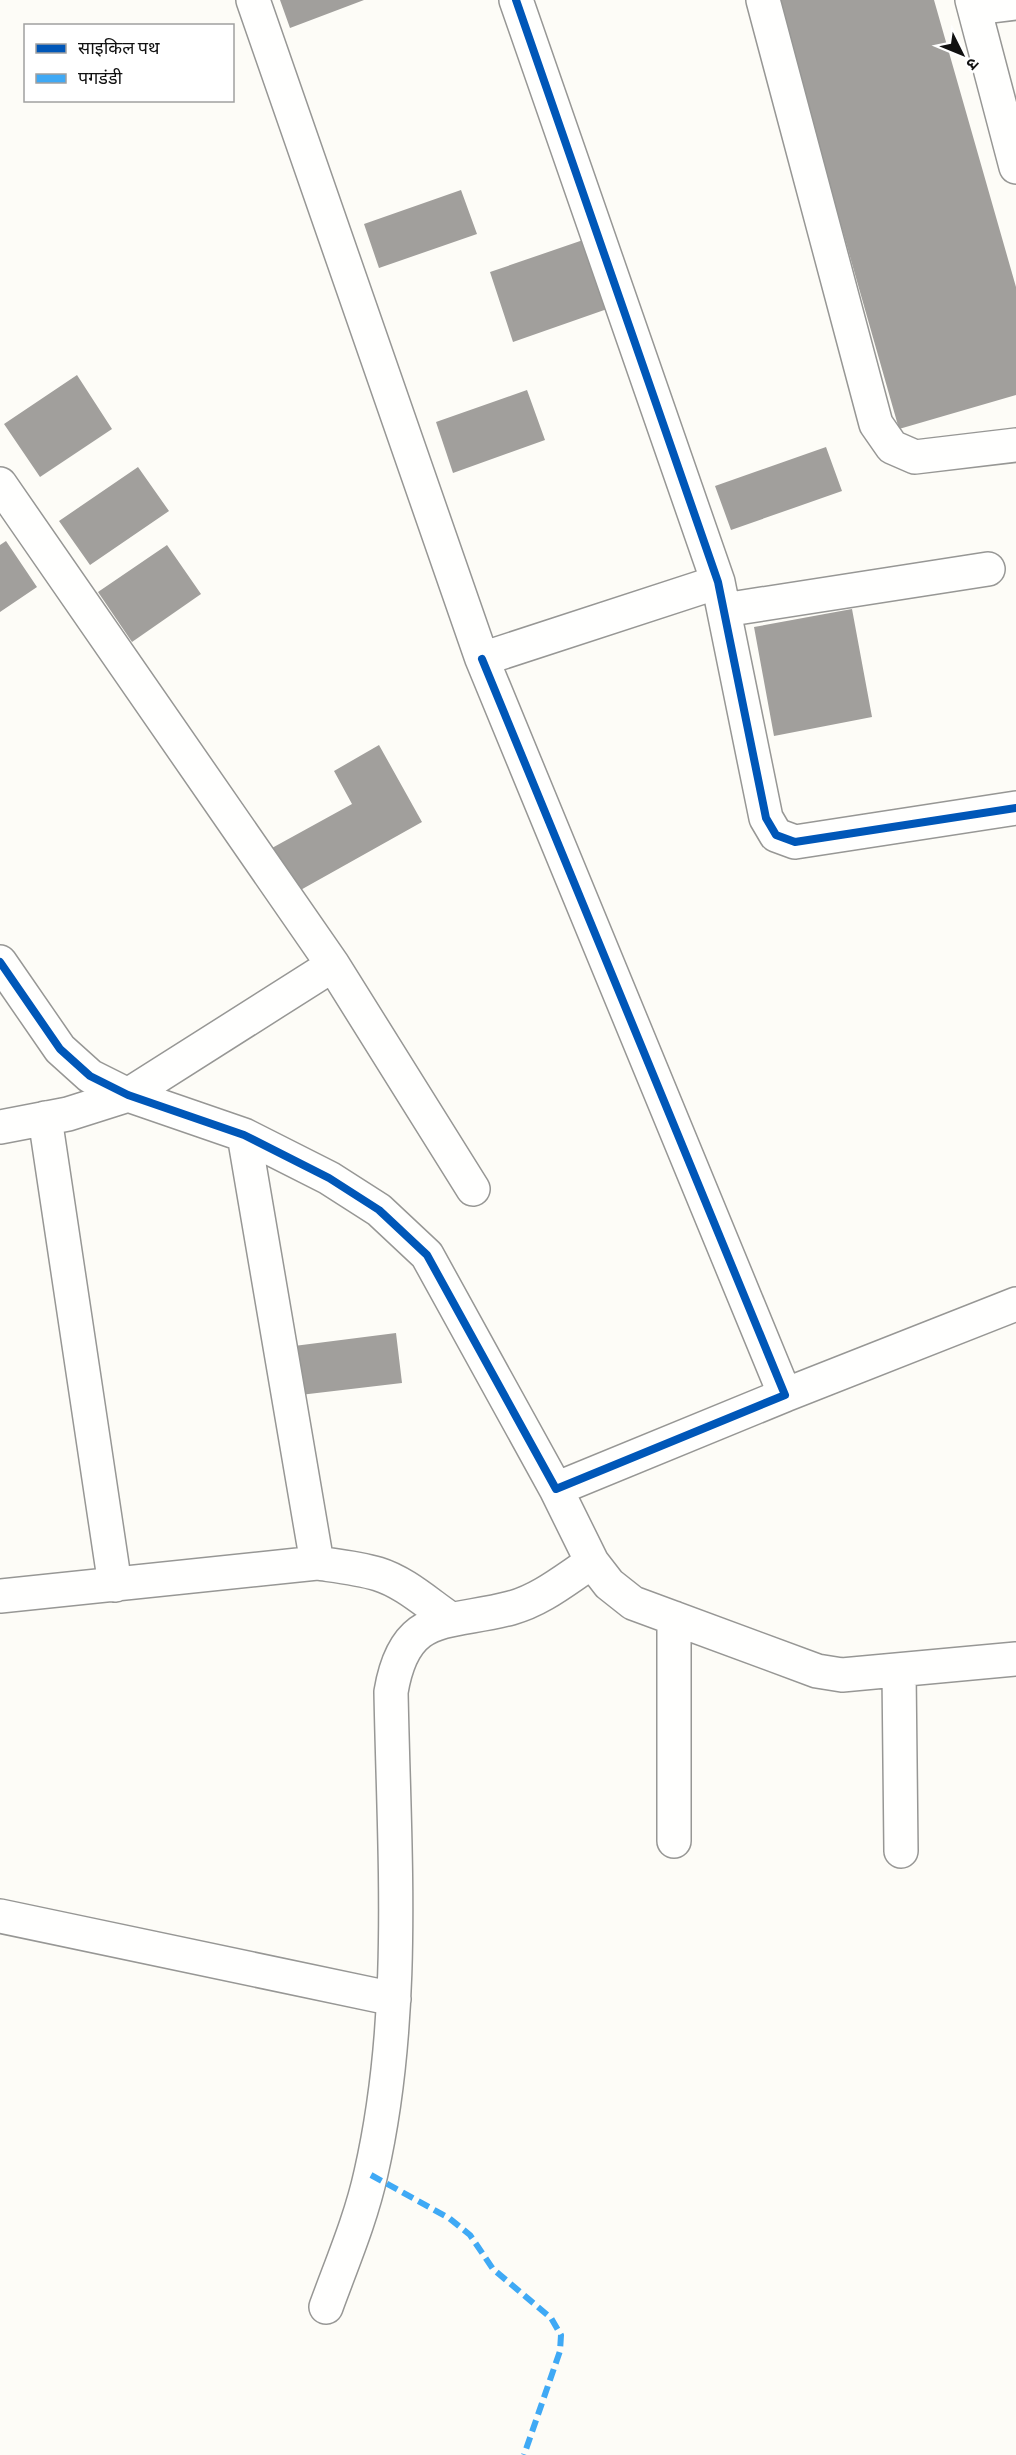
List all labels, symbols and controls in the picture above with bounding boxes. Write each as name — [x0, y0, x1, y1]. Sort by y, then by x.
legend — [24, 24, 234, 102]
north arrow — [932, 24, 992, 84]
text: साइकिल पथ — [78, 38, 160, 58]
text: उ — [963, 55, 982, 74]
text: पगडंडी — [78, 68, 123, 88]

